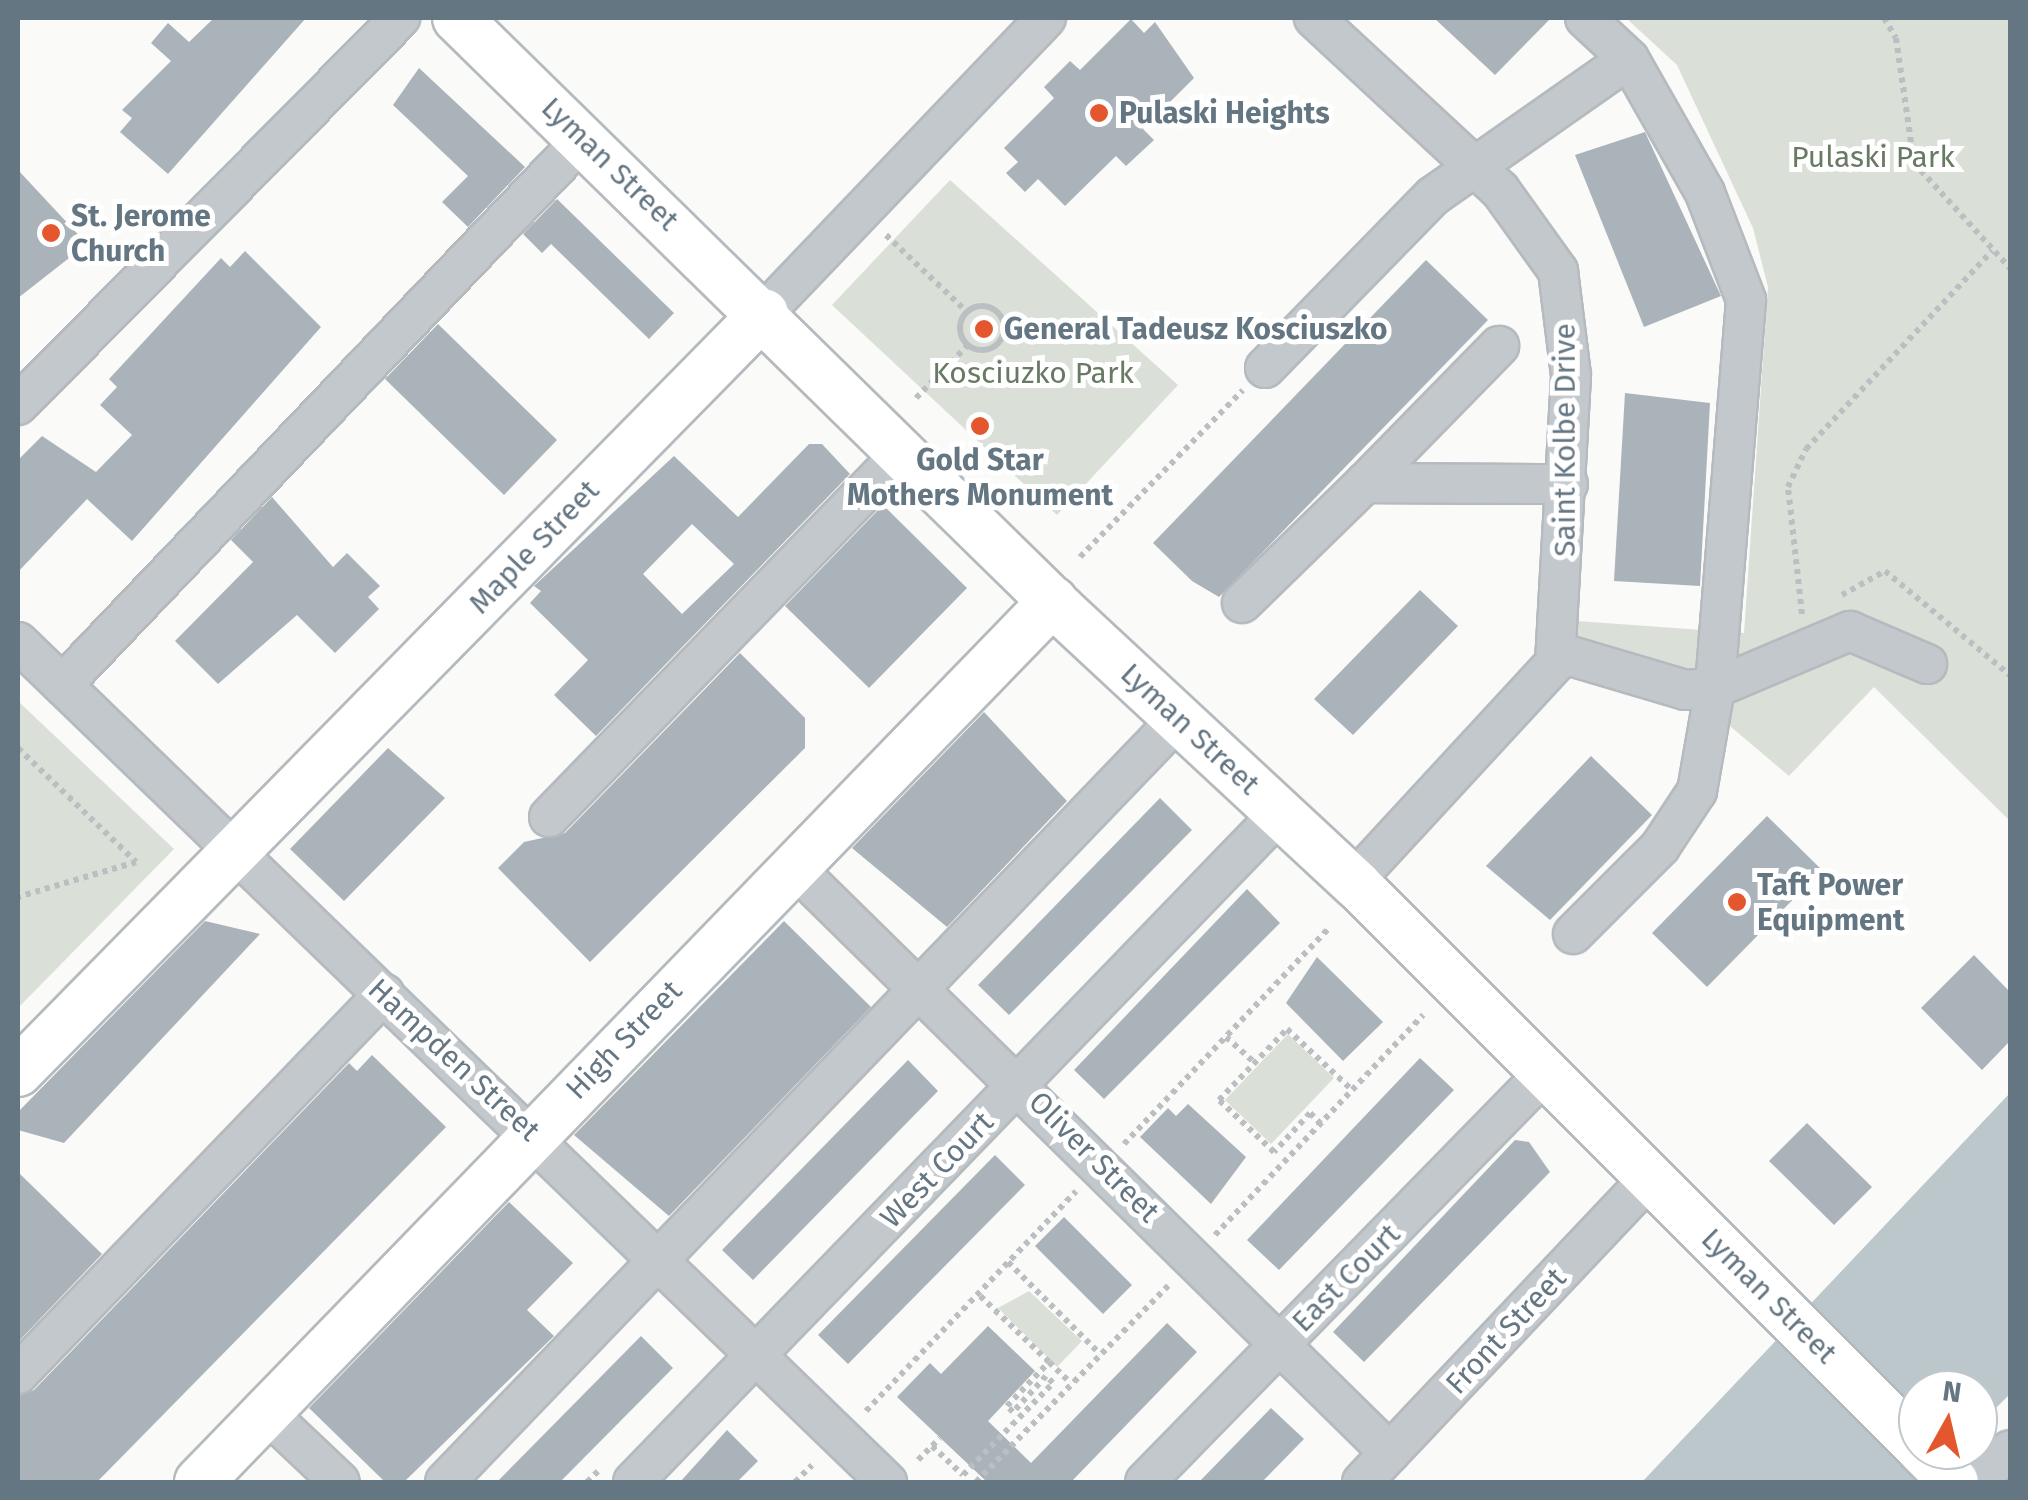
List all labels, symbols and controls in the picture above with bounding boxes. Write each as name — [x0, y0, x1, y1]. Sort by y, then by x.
street label: Lyman Street — [534, 90, 686, 238]
place label: Pulaski Heights — [1119, 95, 1330, 131]
marker: Pulaski Heights — [1088, 102, 1110, 124]
park label: Pulaski Park — [1791, 139, 1955, 175]
place label: St. Jerome Church — [71, 198, 211, 268]
marker: St. Jerome Church — [40, 222, 62, 244]
place label: General Tadeusz Kosciuszko — [1004, 311, 1388, 347]
marker: General Tadeusz Kosciuszko — [973, 318, 995, 340]
street label: Saint Kolbe Drive — [1547, 323, 1583, 557]
park label: Kosciuzko Park — [932, 355, 1134, 391]
marker: Gold Star Mothers Monument — [969, 415, 991, 437]
place label: Gold Star Mothers Monument — [847, 442, 1113, 512]
street label: Maple Street — [461, 473, 607, 621]
street label: Lyman Street — [1113, 656, 1267, 802]
place label: Taft Power Equipment — [1757, 867, 1905, 938]
marker: Taft Power Equipment — [1726, 891, 1748, 913]
street label: Hampden Street — [361, 971, 547, 1149]
street label: High Street — [558, 973, 690, 1107]
street label: Oliver Street — [1021, 1084, 1167, 1230]
street label: West Court — [873, 1105, 1001, 1235]
street label: East Court — [1284, 1216, 1408, 1340]
street label: Lyman Street — [1694, 1221, 1844, 1371]
street label: Front Street — [1438, 1260, 1574, 1402]
north arrow — [1898, 1370, 1998, 1470]
text: N — [1940, 1374, 1963, 1409]

